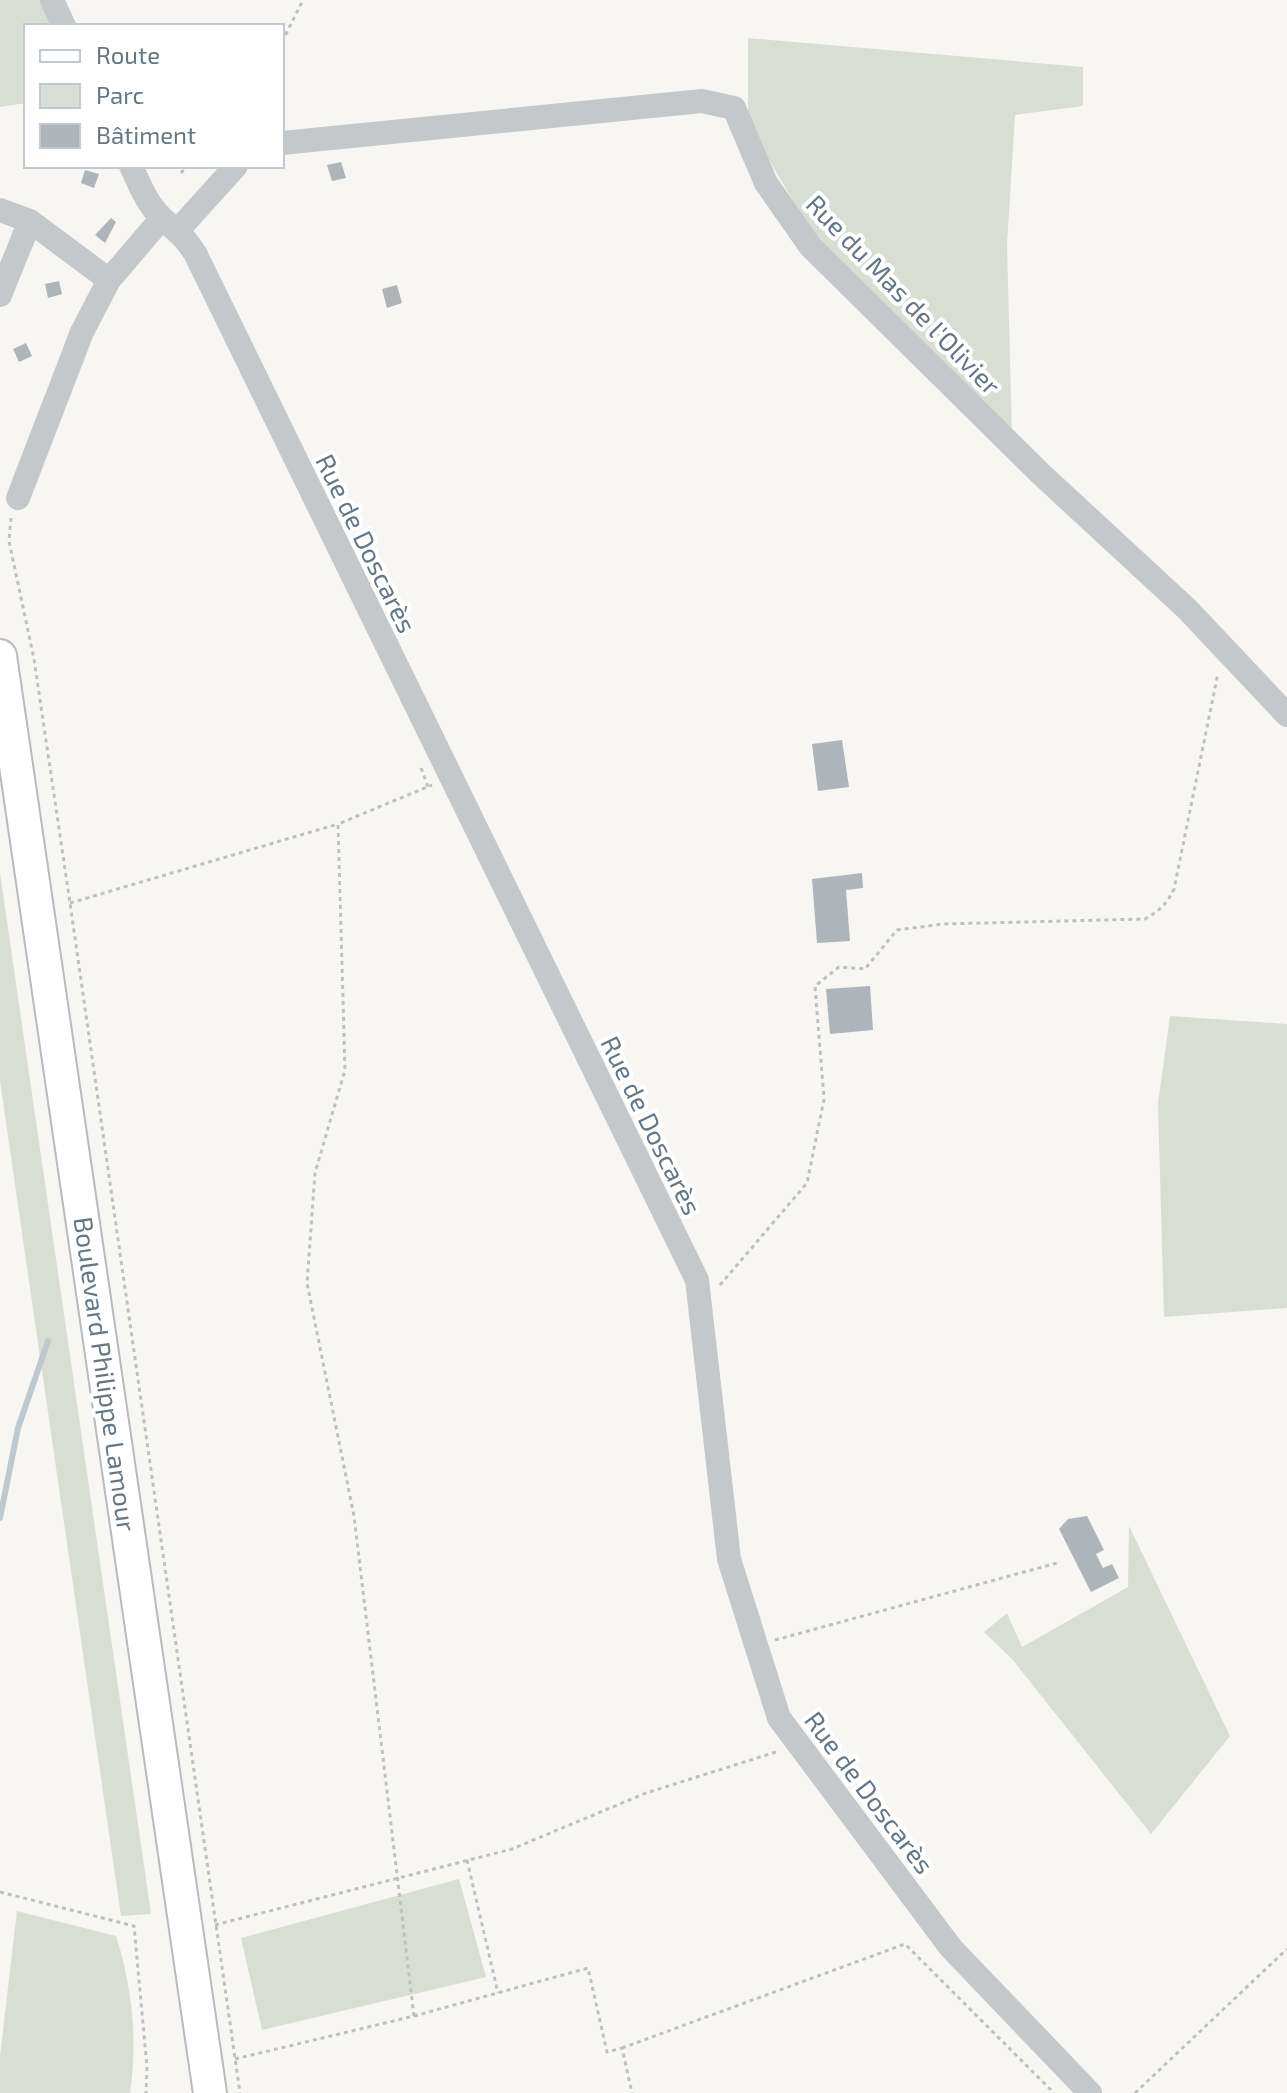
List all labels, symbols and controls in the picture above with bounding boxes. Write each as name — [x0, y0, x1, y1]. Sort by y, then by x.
legend — [24, 24, 284, 168]
text: Route — [96, 40, 160, 69]
text: Parc — [96, 80, 144, 109]
text: Bâtiment — [96, 120, 196, 149]
street label: Rue du Mas de l'Olivier — [801, 188, 1007, 400]
street label: Rue de Doscarès — [310, 449, 424, 637]
street label: Rue de Doscarès — [595, 1031, 709, 1219]
street label: Boulevard Philippe Lamour — [69, 1215, 143, 1533]
street label: Rue de Doscarès — [799, 1705, 941, 1879]

